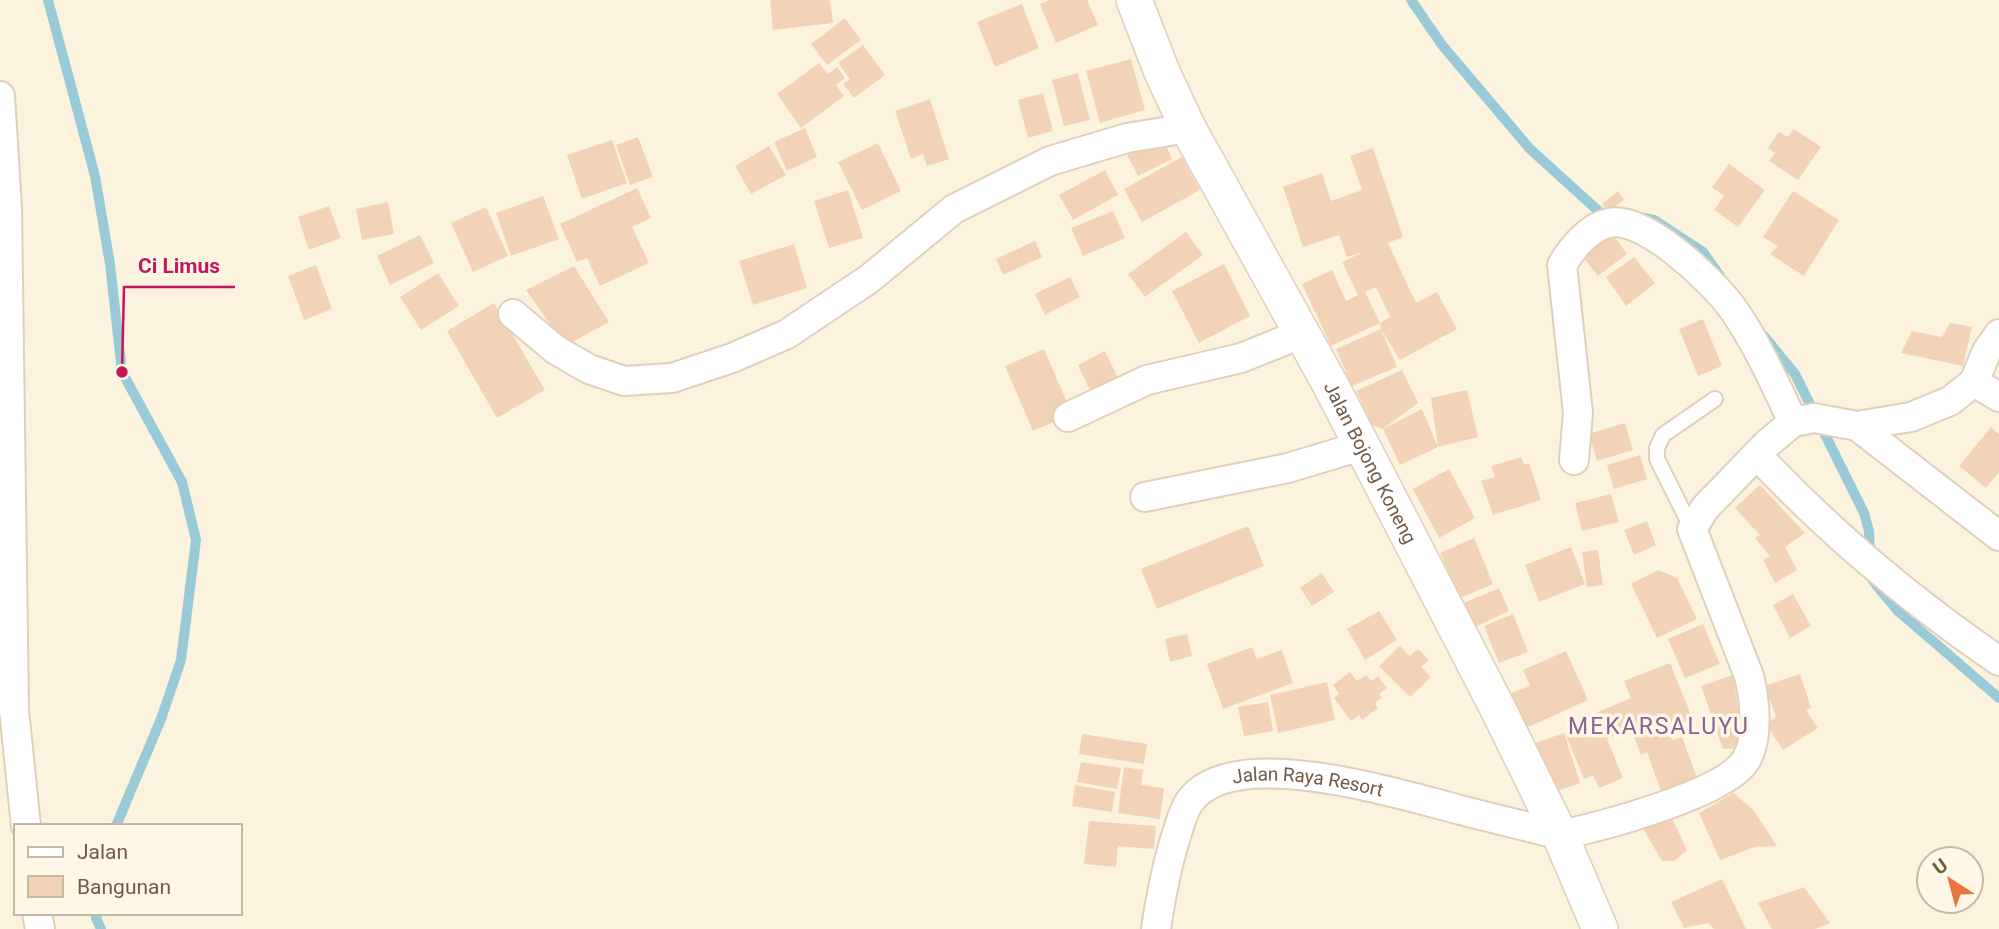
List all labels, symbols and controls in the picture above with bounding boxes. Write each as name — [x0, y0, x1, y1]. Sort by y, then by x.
callout: Ci Limus — [124, 245, 235, 287]
text: Ci Limus — [138, 254, 220, 278]
street label: Jalan Bojong Koneng — [1319, 378, 1421, 548]
district label: MEKARSALUYU — [1568, 713, 1750, 740]
street label: Jalan Raya Resort — [1230, 762, 1386, 802]
legend — [14, 824, 242, 915]
text: Jalan — [77, 840, 128, 864]
north arrow — [1915, 845, 1985, 915]
text: U — [1928, 854, 1952, 880]
text: Bangunan — [77, 875, 171, 899]

